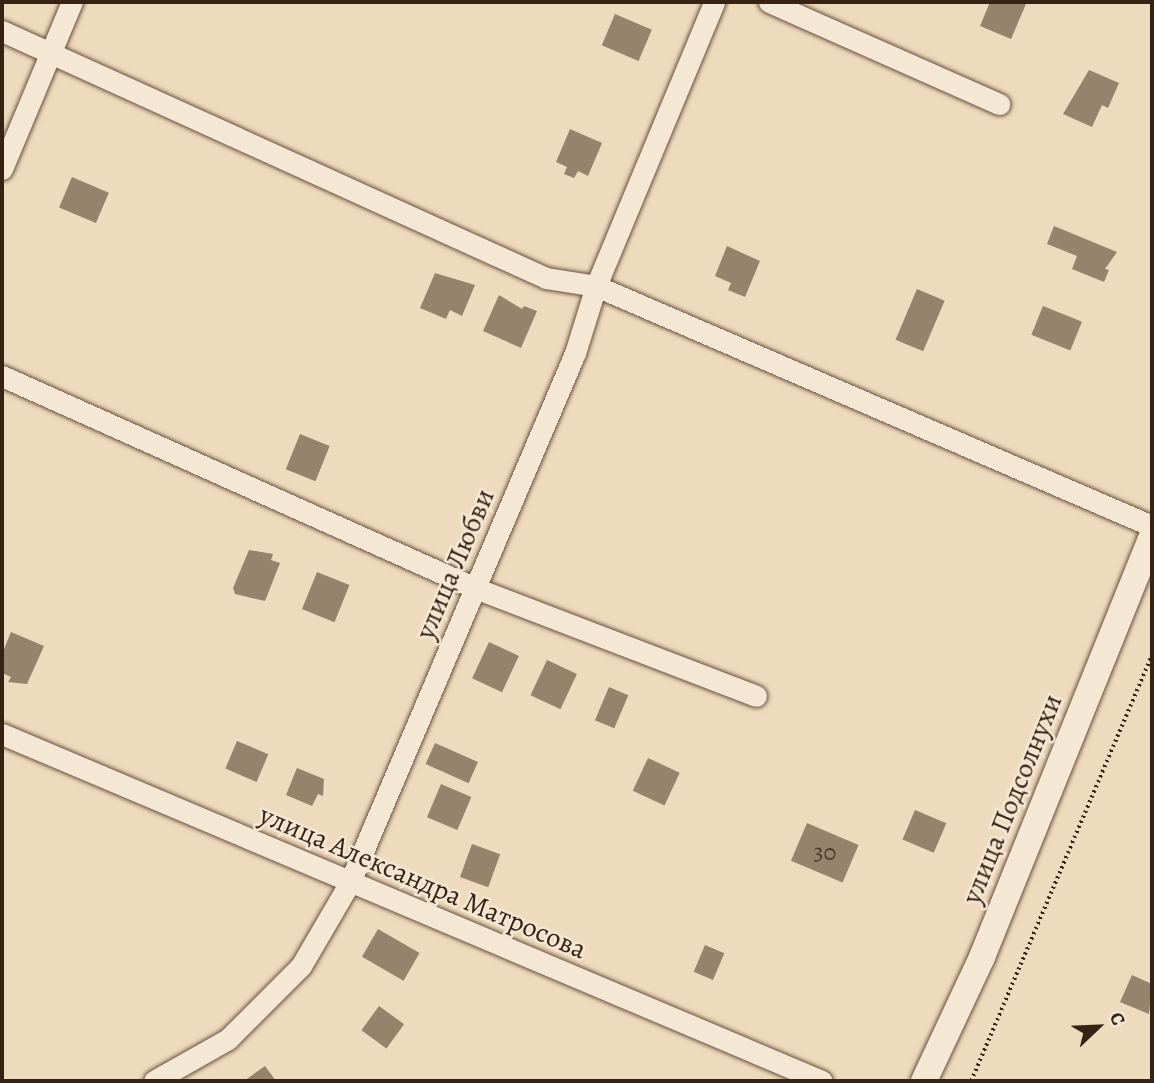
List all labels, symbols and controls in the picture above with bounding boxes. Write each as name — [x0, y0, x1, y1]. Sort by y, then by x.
street label: улица Любви — [408, 484, 502, 644]
street label: улица Подсолнухи — [955, 689, 1069, 909]
street label: улица Александра Матросова — [255, 798, 591, 966]
house number: 30 — [814, 839, 836, 867]
north arrow — [1063, 992, 1133, 1062]
text: С — [1103, 1008, 1132, 1029]

